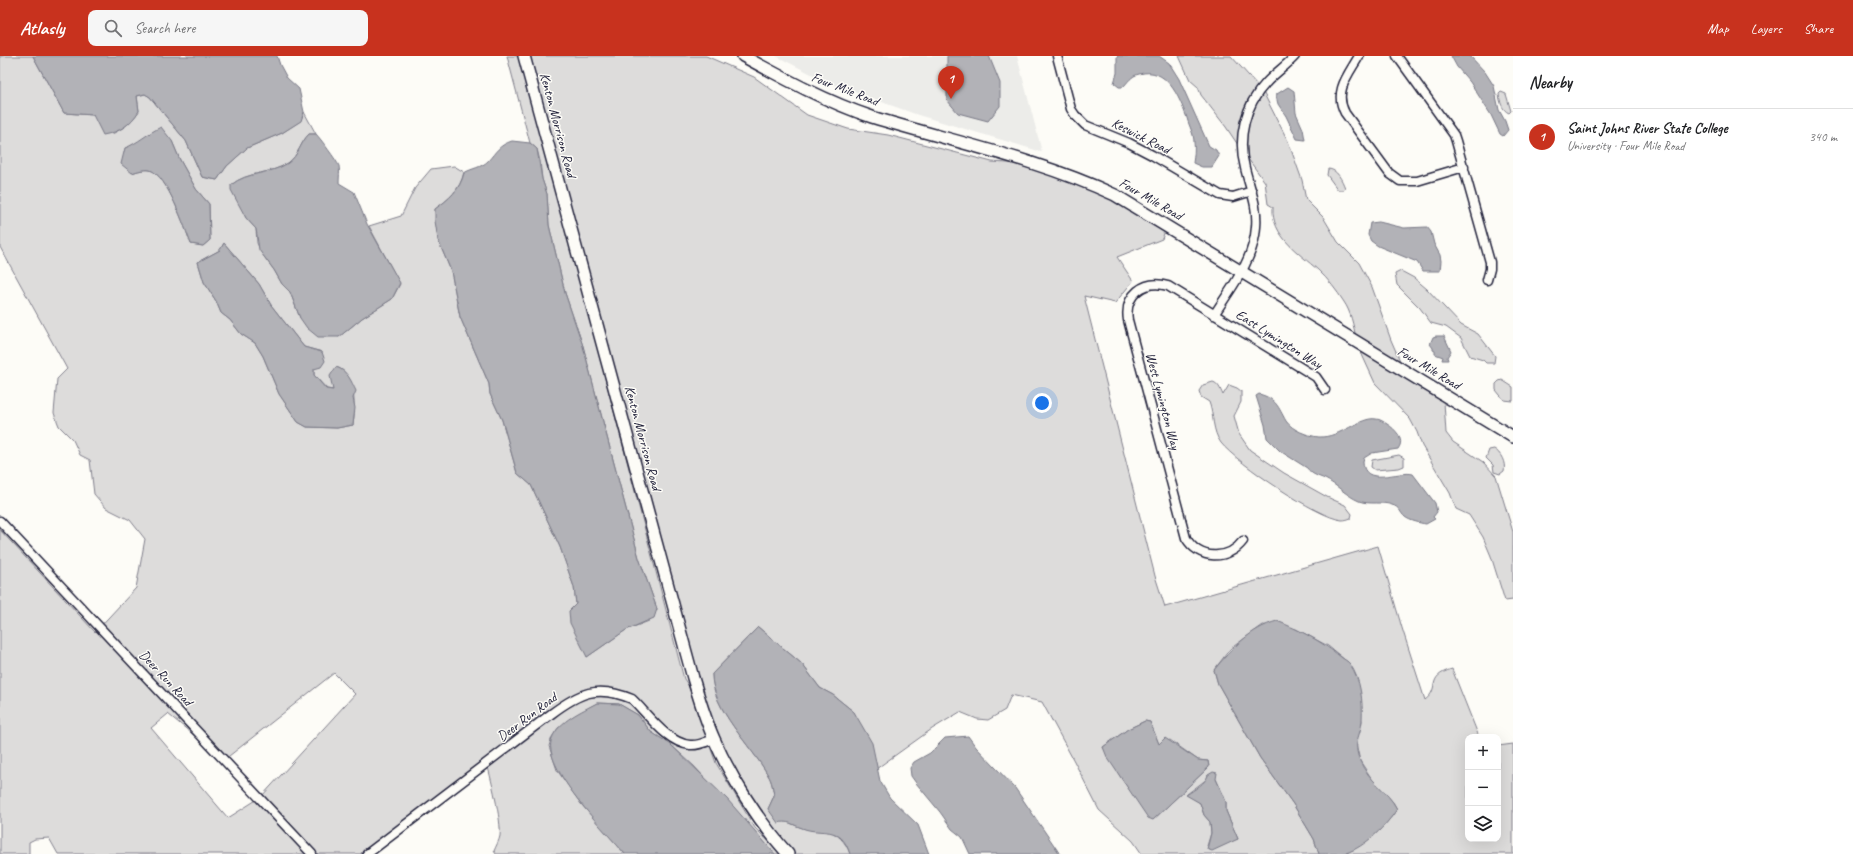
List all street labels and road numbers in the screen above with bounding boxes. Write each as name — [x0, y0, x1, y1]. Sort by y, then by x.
street label: Four Mile Road — [809, 68, 883, 110]
street label: Kenton Morrison Road — [536, 71, 581, 182]
street label: Keswick Road — [1109, 114, 1175, 159]
street label: Four Mile Road — [1116, 174, 1188, 225]
street label: East Lymington Way — [1233, 306, 1326, 373]
street label: Four Mile Road — [1394, 343, 1466, 395]
street label: West Lymington Way — [1142, 351, 1184, 453]
street label: Kenton Morrison Road — [621, 384, 666, 495]
street label: Deer Run Road — [136, 646, 198, 711]
street label: Deer Run Road — [494, 688, 562, 745]

